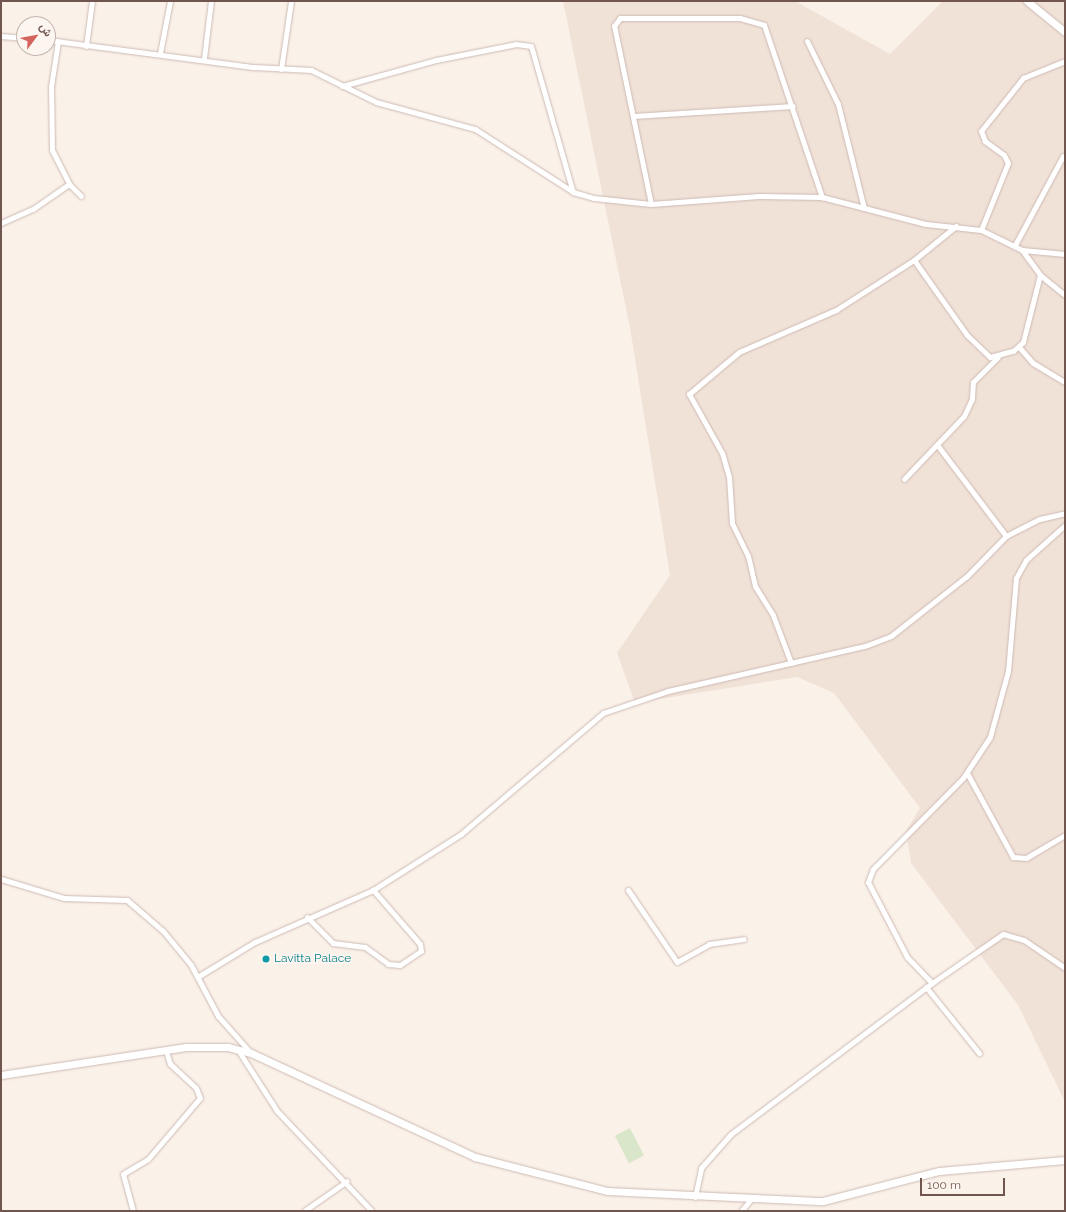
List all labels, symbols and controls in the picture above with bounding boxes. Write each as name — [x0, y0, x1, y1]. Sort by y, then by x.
north arrow — [16, 16, 56, 56]
text: ش — [37, 21, 55, 39]
place label: Lavitta Palace — [274, 952, 351, 966]
marker: Lavitta Palace — [261, 954, 271, 964]
scale bar — [922, 1170, 1007, 1196]
text: 100 m — [927, 1178, 961, 1192]

